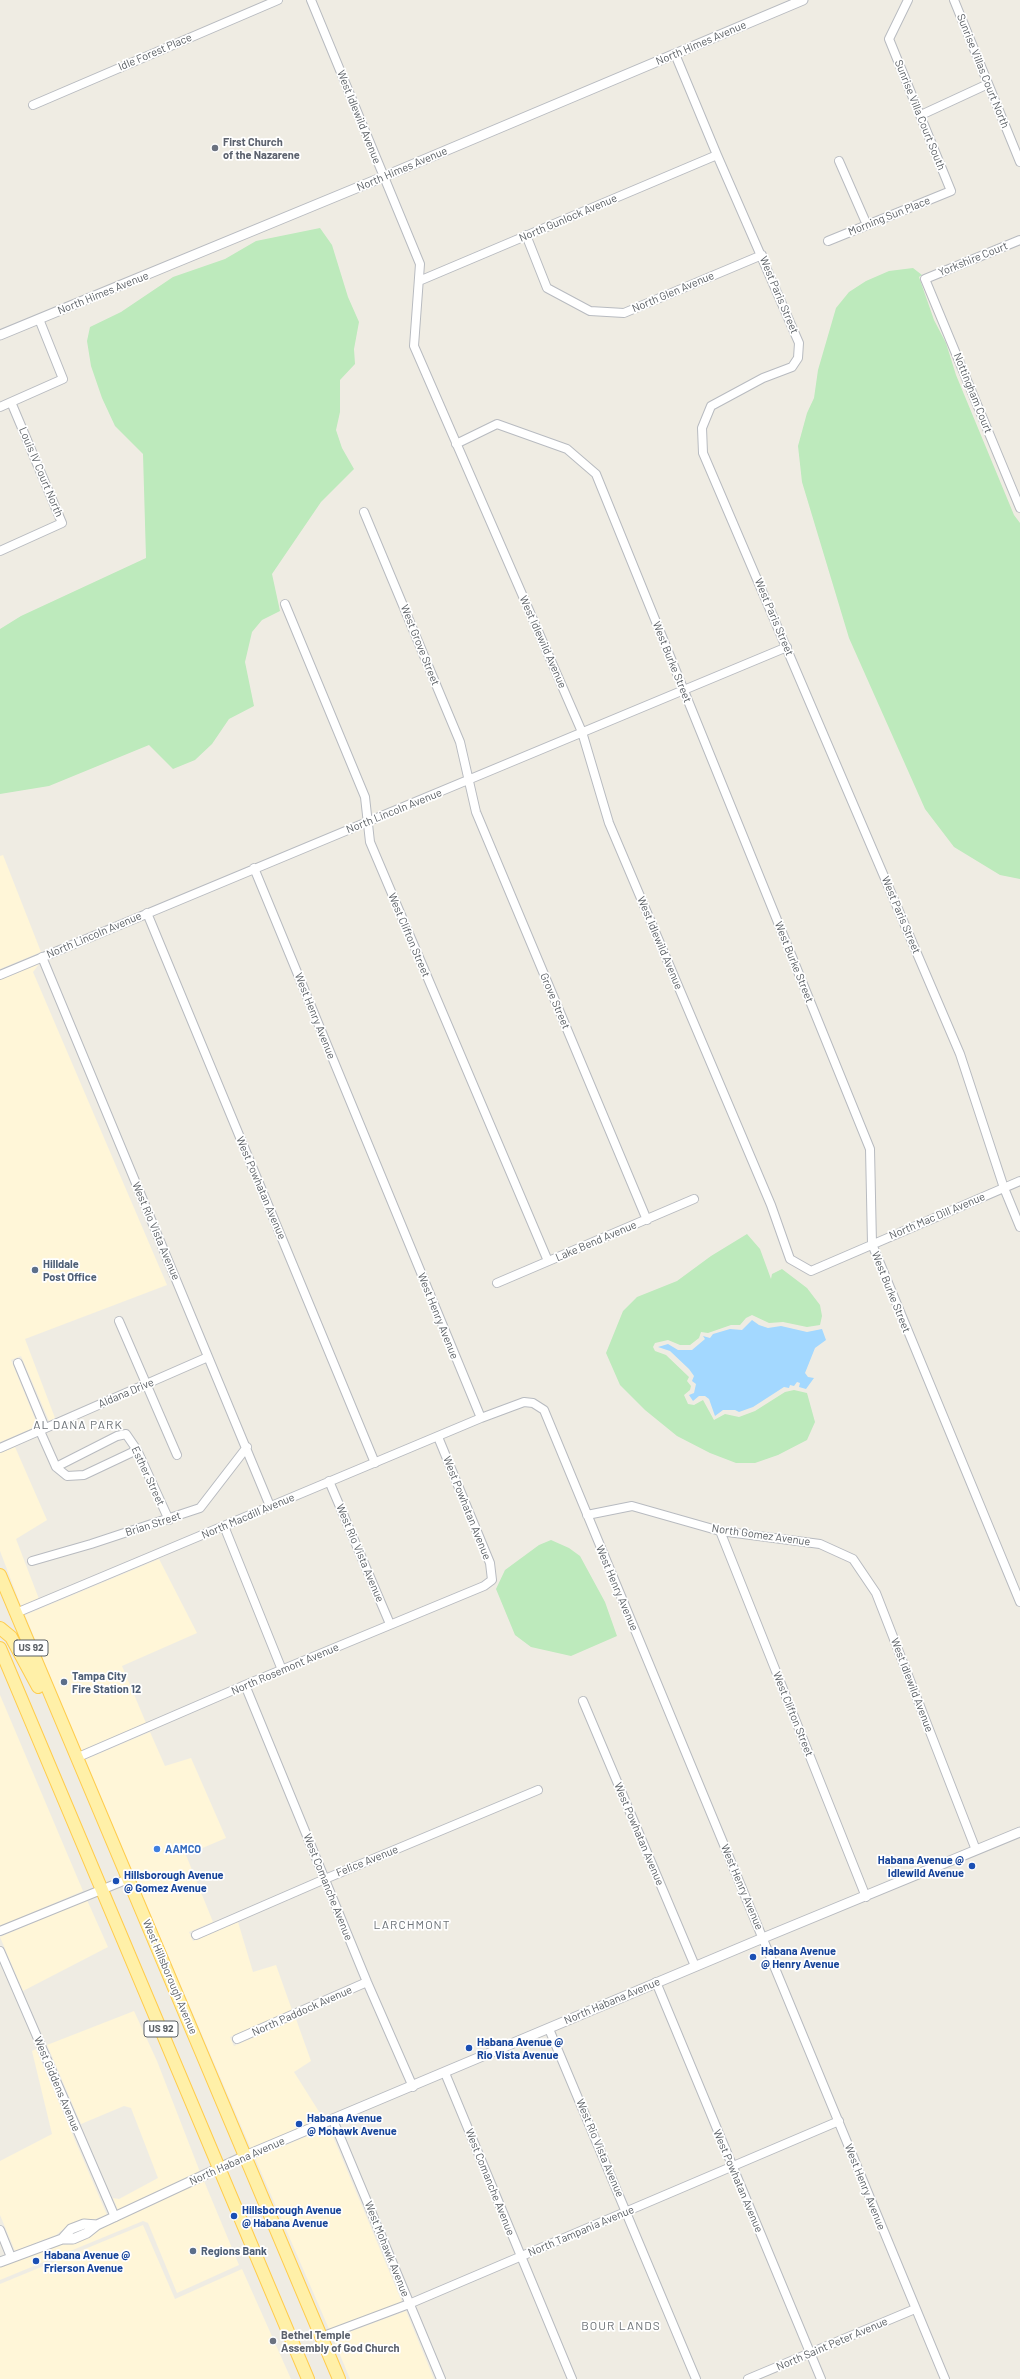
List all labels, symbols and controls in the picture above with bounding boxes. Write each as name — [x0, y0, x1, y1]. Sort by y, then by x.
street label: Sunrise Villas Court North — [954, 12, 1012, 130]
street label: North Himes Avenue — [654, 18, 748, 68]
street label: Idle Forest Place — [116, 31, 194, 73]
street label: Sunrise Villa Court South — [892, 58, 948, 172]
street label: West Idlewild Avenue — [334, 68, 384, 166]
place label: First Church of the Nazarene — [223, 135, 300, 161]
marker: First Church of the Nazarene — [210, 143, 220, 153]
street label: North Himes Avenue — [355, 144, 449, 194]
street label: North Gunlock Avenue — [517, 191, 619, 245]
street label: Morning Sun Place — [846, 194, 932, 238]
street label: Yorkshire Court — [936, 239, 1010, 279]
street label: West Paris Street — [757, 254, 801, 336]
street label: North Himes Avenue — [56, 269, 150, 317]
street label: North Glen Avenue — [630, 269, 716, 315]
street label: Nottingham Court — [951, 351, 995, 435]
street label: Louis IV Court North — [16, 425, 66, 519]
street label: West Paris Street — [752, 576, 796, 658]
street label: West Idlewild Avenue — [517, 594, 569, 690]
street label: West Grove Street — [398, 603, 442, 687]
street label: West Burke Street — [650, 619, 694, 705]
street label: North Lincoln Avenue — [344, 786, 444, 836]
street label: West Paris Street — [879, 874, 923, 956]
street label: West Clifton Street — [385, 891, 433, 979]
street label: West Idlewild Avenue — [634, 894, 686, 992]
street label: North Lincoln Avenue — [45, 909, 143, 961]
street label: West Burke Street — [772, 919, 816, 1005]
street label: West Henry Avenue — [292, 971, 338, 1061]
street label: Grove Street — [537, 971, 573, 1031]
street label: West Powhatan Avenue — [233, 1135, 289, 1241]
street label: West Rio Vista Avenue — [129, 1180, 183, 1282]
street label: North Mac Dill Avenue — [887, 1190, 987, 1242]
street label: Lake Bend Avenue — [553, 1218, 639, 1264]
street label: West Burke Street — [869, 1249, 913, 1335]
place label: Hilldale Post Office — [43, 1257, 97, 1283]
marker: Hilldale Post Office — [30, 1265, 40, 1275]
street label: West Henry Avenue — [415, 1271, 461, 1361]
street label: Aldana Drive — [96, 1375, 156, 1411]
district label: AL DANA PARK — [33, 1418, 123, 1432]
street label: Esther Street — [129, 1444, 167, 1508]
street label: West Powhatan Avenue — [440, 1454, 494, 1562]
street label: North Macdill Avenue — [199, 1490, 297, 1542]
street label: West Rio Vista Avenue — [333, 1502, 387, 1604]
street label: Brian Street — [124, 1509, 182, 1539]
street label: North Gomez Avenue — [711, 1522, 811, 1548]
street label: West Henry Avenue — [593, 1543, 641, 1633]
street label: West Idlewild Avenue — [888, 1636, 936, 1734]
road number: US 92 — [14, 1640, 48, 1656]
street label: North Rosemont Avenue — [229, 1640, 341, 1698]
place label: Tampa City Fire Station 12 — [72, 1669, 141, 1695]
street label: West Clifton Street — [770, 1670, 816, 1758]
marker: Tampa City Fire Station 12 — [59, 1677, 69, 1687]
street label: West Powhatan Avenue — [611, 1781, 667, 1887]
street label: West Comanche Avenue — [300, 1832, 356, 1942]
place label: AAMCO — [165, 1842, 201, 1856]
street label: West Henry Avenue — [718, 1842, 766, 1932]
street label: Felice Avenue — [334, 1843, 400, 1879]
marker: AAMCO — [152, 1844, 162, 1854]
place label: Habana Avenue @ Idlewild Avenue — [878, 1853, 964, 1879]
marker: Habana Avenue @ Idlewild Avenue — [967, 1861, 977, 1871]
place label: Hillsborough Avenue @ Gomez Avenue — [124, 1868, 224, 1894]
marker: Hillsborough Avenue @ Gomez Avenue — [111, 1876, 121, 1886]
street label: West Hillsborough Avenue — [140, 1918, 200, 2036]
district label: LARCHMONT — [373, 1918, 451, 1932]
place label: Habana Avenue @ Henry Avenue — [761, 1944, 839, 1970]
marker: Habana Avenue @ Henry Avenue — [748, 1952, 758, 1962]
street label: North Habana Avenue — [562, 1975, 662, 2027]
street label: North Paddock Avenue — [250, 1983, 354, 2039]
road number: US 92 — [144, 2021, 178, 2037]
street label: West Giddens Avenue — [31, 2034, 83, 2134]
place label: Habana Avenue @ Rio Vista Avenue — [477, 2035, 563, 2061]
marker: Habana Avenue @ Rio Vista Avenue — [464, 2043, 474, 2053]
street label: West Rio Vista Avenue — [573, 2097, 627, 2199]
place label: Habana Avenue @ Mohawk Avenue — [307, 2111, 397, 2137]
marker: Habana Avenue @ Mohawk Avenue — [294, 2119, 304, 2129]
street label: West Comanche Avenue — [462, 2127, 518, 2237]
street label: West Powhatan Avenue — [710, 2128, 766, 2234]
street label: North Habana Avenue — [187, 2134, 287, 2188]
street label: West Henry Avenue — [842, 2142, 888, 2232]
street label: West Mohawk Avenue — [362, 2199, 412, 2299]
place label: Hillsborough Avenue @ Habana Avenue — [242, 2203, 342, 2229]
street label: North Tampania Avenue — [526, 2203, 636, 2259]
marker: Hillsborough Avenue @ Habana Avenue — [229, 2211, 239, 2221]
place label: Regions Bank — [201, 2244, 267, 2258]
marker: Regions Bank — [188, 2246, 198, 2256]
place label: Habana Avenue @ Frierson Avenue — [44, 2248, 130, 2274]
marker: Habana Avenue @ Frierson Avenue — [31, 2256, 41, 2266]
street label: North Saint Peter Avenue — [774, 2315, 890, 2373]
district label: BOUR LANDS — [581, 2319, 661, 2333]
place label: Bethel Temple Assembly of God Church — [281, 2328, 400, 2354]
marker: Bethel Temple Assembly of God Church — [268, 2336, 278, 2346]

